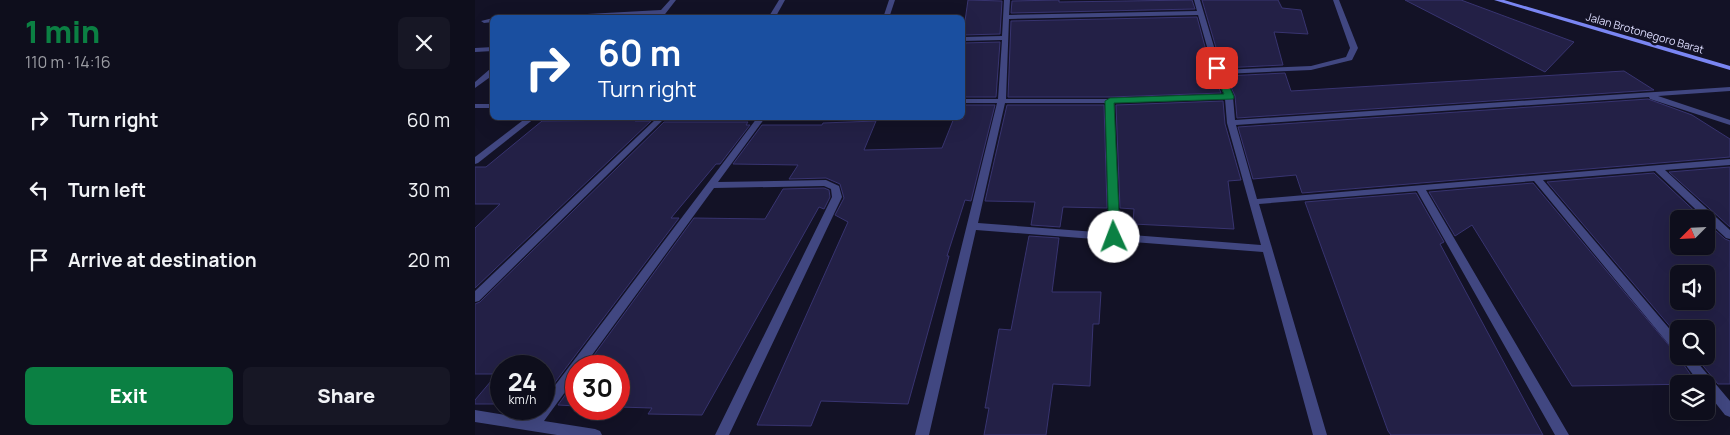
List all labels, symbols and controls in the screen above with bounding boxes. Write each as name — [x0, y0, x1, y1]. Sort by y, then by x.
street label: Jalan Brotonegoro Barat — [1584, 8, 1706, 57]
text: 1 min — [25, 11, 100, 52]
button: close — [398, 17, 450, 69]
text: 60 m — [598, 29, 681, 77]
icon: right — [515, 35, 580, 100]
pin — [1196, 47, 1238, 89]
text: 110 m · 14:16 — [25, 51, 111, 73]
icon: arrive — [1203, 54, 1231, 82]
text: Turn right — [598, 74, 696, 104]
icon: right — [25, 106, 53, 134]
text: Turn right — [68, 107, 158, 133]
text: 60 m — [407, 107, 450, 133]
icon: left — [25, 176, 53, 204]
text: Turn left — [68, 177, 146, 203]
text: 30 m — [408, 177, 450, 203]
position arrow — [1087, 210, 1139, 262]
north arrow — [1670, 210, 1715, 255]
map controls — [1670, 210, 1715, 420]
icon: arrive — [25, 246, 53, 274]
text: Arrive at destination — [68, 247, 257, 273]
text: 20 m — [408, 247, 450, 273]
button: sound — [1670, 265, 1715, 310]
button: search — [1670, 320, 1715, 365]
speed limit sign: 30 — [565, 355, 630, 420]
text: 24 — [508, 364, 537, 399]
button: Exit — [25, 367, 233, 425]
button: Share — [243, 367, 450, 425]
button: layers — [1670, 375, 1715, 420]
text: km/h — [509, 391, 536, 408]

